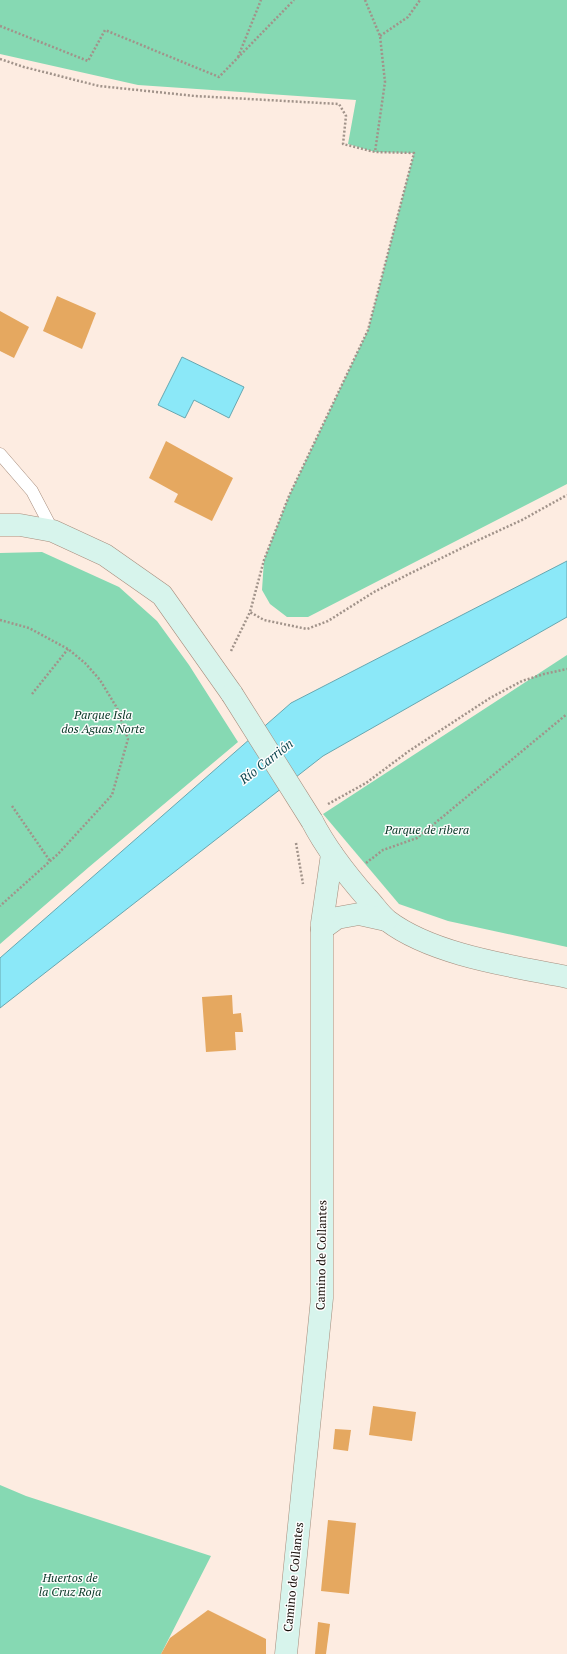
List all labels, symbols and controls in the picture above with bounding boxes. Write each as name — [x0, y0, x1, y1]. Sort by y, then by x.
park label: Parque Isla dos Aguas Norte — [61, 707, 145, 736]
water label: Río Carrión — [234, 734, 297, 788]
park label: Parque de ribera — [384, 822, 469, 837]
street label: Camino de Collantes — [313, 1200, 329, 1310]
street label: Camino de Collantes — [280, 1521, 306, 1633]
park label: Huertos de la Cruz Roja — [39, 1570, 101, 1599]

